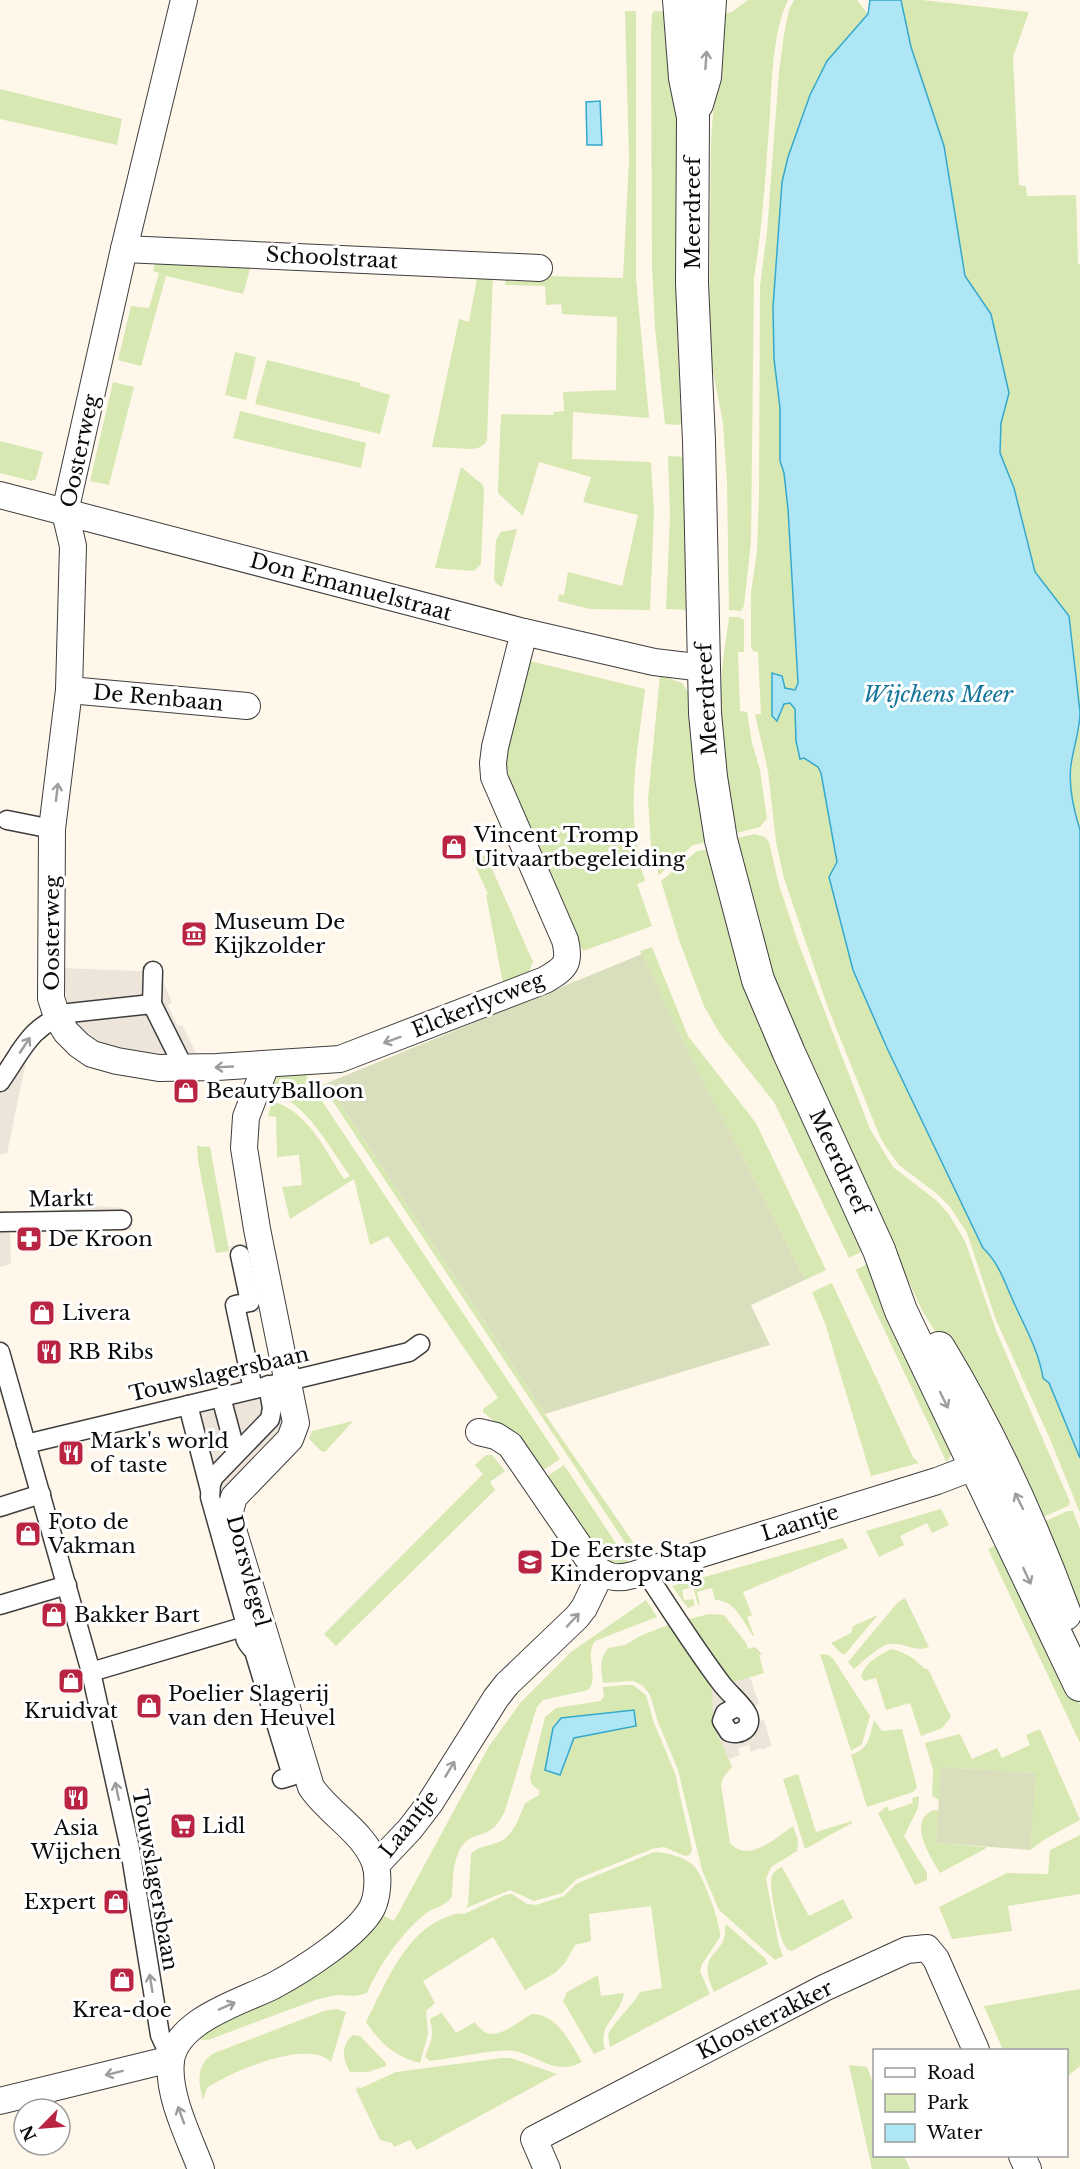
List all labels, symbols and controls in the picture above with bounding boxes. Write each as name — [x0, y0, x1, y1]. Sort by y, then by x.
one-way arrow — [701, 50, 712, 70]
street label: Meerdreef — [680, 154, 706, 269]
street label: Schoolstraat — [265, 242, 399, 274]
street label: Oosterweg — [55, 392, 105, 510]
street label: Don Emanuelstraat — [247, 547, 455, 627]
street label: Meerdreef — [691, 640, 723, 756]
street label: De Renbaan — [92, 679, 224, 717]
water label: Wijchens Meer — [863, 681, 1014, 708]
one-way arrow — [51, 782, 62, 802]
place label: Vincent Tromp Uitvaartbegeleiding — [473, 822, 686, 872]
shop icon: Vincent Tromp Uitvaartbegeleiding — [439, 832, 469, 862]
street label: Oosterweg — [39, 875, 65, 991]
place label: Museum De Kijkzolder — [214, 909, 345, 959]
museum icon: Museum De Kijkzolder — [179, 919, 209, 949]
street label: Elckerlycweg — [408, 966, 548, 1043]
one-way arrow — [383, 1036, 402, 1047]
one-way arrow — [19, 1038, 31, 1054]
one-way arrow — [214, 1061, 234, 1072]
shop icon: BeautyBalloon — [171, 1076, 201, 1106]
place label: BeautyBalloon — [206, 1078, 364, 1104]
street label: Meerdreef — [803, 1105, 876, 1221]
street label: Markt — [28, 1185, 94, 1213]
pharmacy icon: De Kroon — [14, 1224, 44, 1254]
place label: De Kroon — [48, 1226, 153, 1252]
shop icon: Livera — [27, 1298, 57, 1328]
place label: Livera — [62, 1300, 131, 1326]
restaurant icon: RB Ribs — [34, 1337, 64, 1367]
place label: RB Ribs — [68, 1339, 154, 1365]
street label: Touwslagersbaan — [127, 1341, 311, 1407]
one-way arrow — [938, 1390, 950, 1408]
place label: Mark's world of taste — [90, 1428, 229, 1478]
restaurant icon: Mark's world of taste — [56, 1438, 86, 1468]
one-way arrow — [1013, 1493, 1025, 1511]
street label: Laantje — [758, 1499, 842, 1547]
place label: Foto de Vakman — [47, 1509, 136, 1559]
street label: Dorsvlegel — [221, 1512, 275, 1630]
shop icon: Foto de Vakman — [13, 1519, 43, 1549]
place label: De Eerste Stap Kinderopvang — [550, 1537, 707, 1587]
school or university icon: De Eerste Stap Kinderopvang — [515, 1547, 545, 1577]
one-way arrow — [1022, 1567, 1034, 1585]
shop icon: Bakker Bart — [39, 1600, 69, 1630]
place label: Bakker Bart — [74, 1602, 200, 1628]
one-way arrow — [566, 1612, 580, 1627]
shop icon: Kruidvat — [56, 1666, 86, 1696]
place label: Poelier Slagerij van den Heuvel — [168, 1681, 336, 1731]
shop icon: Poelier Slagerij van den Heuvel — [134, 1691, 164, 1721]
place label: Kruidvat — [24, 1698, 118, 1724]
one-way arrow — [444, 1761, 456, 1778]
one-way arrow — [111, 1782, 122, 1801]
restaurant icon: Asia Wijchen — [61, 1783, 91, 1813]
street label: Laantje — [374, 1785, 444, 1863]
street label: Touwslagersbaan — [126, 1787, 184, 1973]
supermarket icon: Lidl — [168, 1811, 198, 1841]
place label: Lidl — [202, 1813, 246, 1839]
place label: Asia Wijchen — [30, 1815, 121, 1865]
shop icon: Expert — [101, 1887, 131, 1917]
place label: Expert — [24, 1889, 96, 1915]
shop icon: Krea-doe — [107, 1965, 137, 1995]
one-way arrow — [146, 1973, 157, 1993]
street label: Kloosterakker — [693, 1975, 837, 2065]
place label: Krea-doe — [72, 1997, 172, 2023]
one-way arrow — [218, 2000, 236, 2012]
legend — [873, 2049, 1068, 2157]
text: Road — [927, 2062, 975, 2084]
one-way arrow — [105, 2067, 124, 2079]
text: Park — [927, 2092, 969, 2114]
north arrow — [12, 2097, 72, 2157]
one-way arrow — [175, 2106, 186, 2125]
text: N — [16, 2122, 41, 2144]
text: Water — [926, 2122, 983, 2144]

